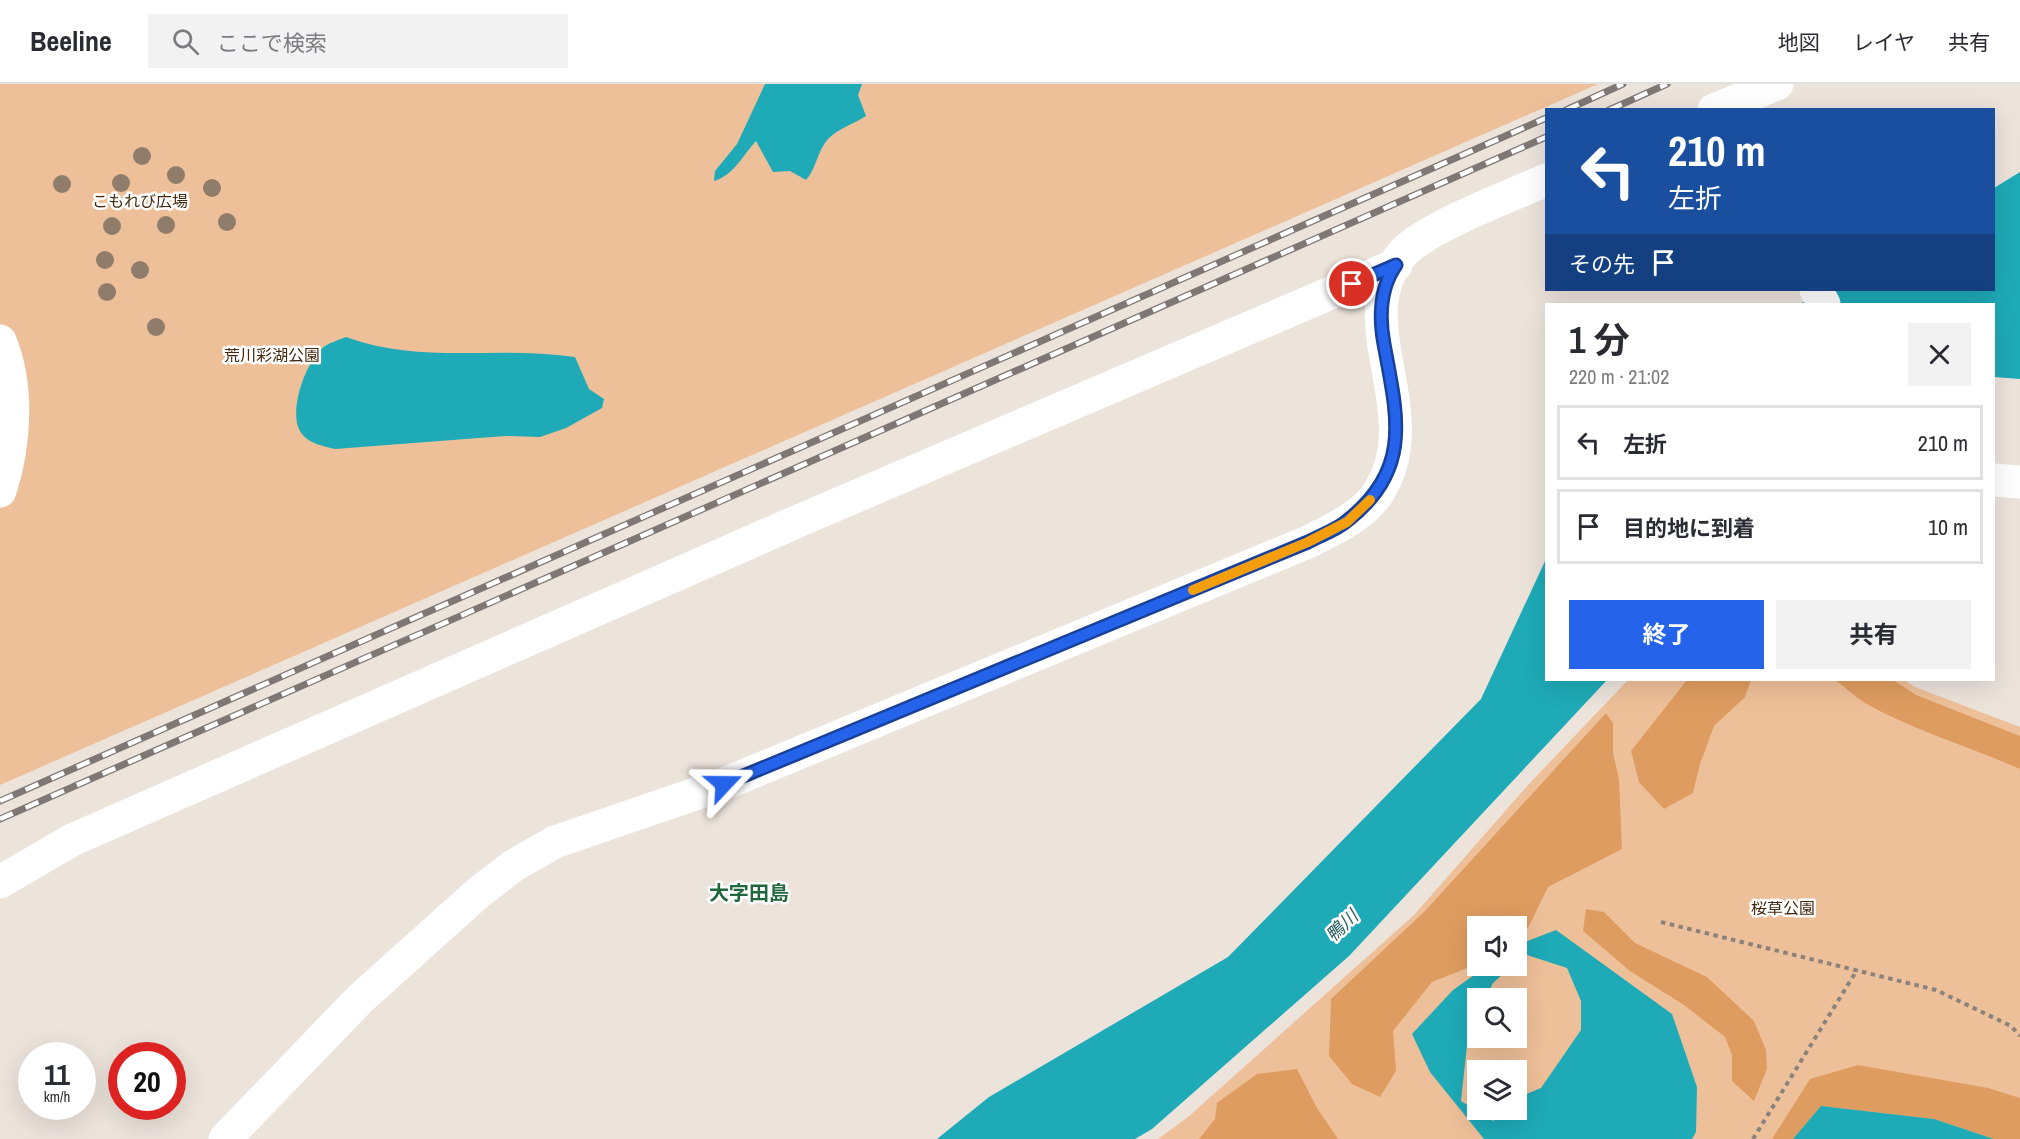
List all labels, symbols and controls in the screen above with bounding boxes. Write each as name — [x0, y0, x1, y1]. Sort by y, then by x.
search box — [148, 14, 568, 68]
text: Beeline — [30, 22, 112, 60]
icon: search — [169, 25, 202, 58]
text: ここで検索 — [217, 28, 327, 58]
text: 地図 — [1778, 28, 1820, 57]
text: レイヤ — [1853, 28, 1915, 57]
text: 共有 — [1948, 28, 1990, 57]
text: 210 m — [1668, 123, 1766, 179]
icon: left — [1569, 132, 1647, 210]
text: 左折 — [1668, 180, 1722, 216]
park label: こもれび広場 — [92, 190, 188, 212]
icon: arrive — [1647, 246, 1680, 279]
text: その先 — [1569, 249, 1635, 279]
pin — [1326, 258, 1377, 309]
icon: arrive — [1335, 267, 1368, 300]
text: 1 分 — [1569, 316, 1630, 364]
button: close — [1908, 323, 1971, 386]
park label: 荒川彩湖公園 — [224, 344, 320, 366]
text: 220 m · 21:02 — [1569, 363, 1669, 390]
icon: left — [1572, 426, 1605, 459]
text: 210 m — [1918, 428, 1968, 458]
text: 左折 — [1623, 429, 1667, 459]
icon: arrive — [1572, 510, 1605, 543]
text: 10 m — [1928, 512, 1968, 542]
text: 目的地に到着 — [1623, 513, 1755, 543]
button: 終了 — [1569, 600, 1764, 669]
button: 共有 — [1776, 600, 1971, 669]
position arrow — [692, 752, 756, 816]
district label: 大字田島 — [709, 879, 789, 906]
park label: 桜草公園 — [1751, 897, 1815, 919]
water label: 鴨川 — [1320, 903, 1365, 947]
map controls — [1467, 916, 1527, 1120]
button: sound — [1467, 916, 1527, 976]
button: search — [1467, 988, 1527, 1048]
speed limit sign: 20 — [108, 1042, 186, 1120]
text: 11 — [44, 1054, 70, 1094]
button: layers — [1467, 1060, 1527, 1120]
text: km/h — [44, 1086, 70, 1107]

